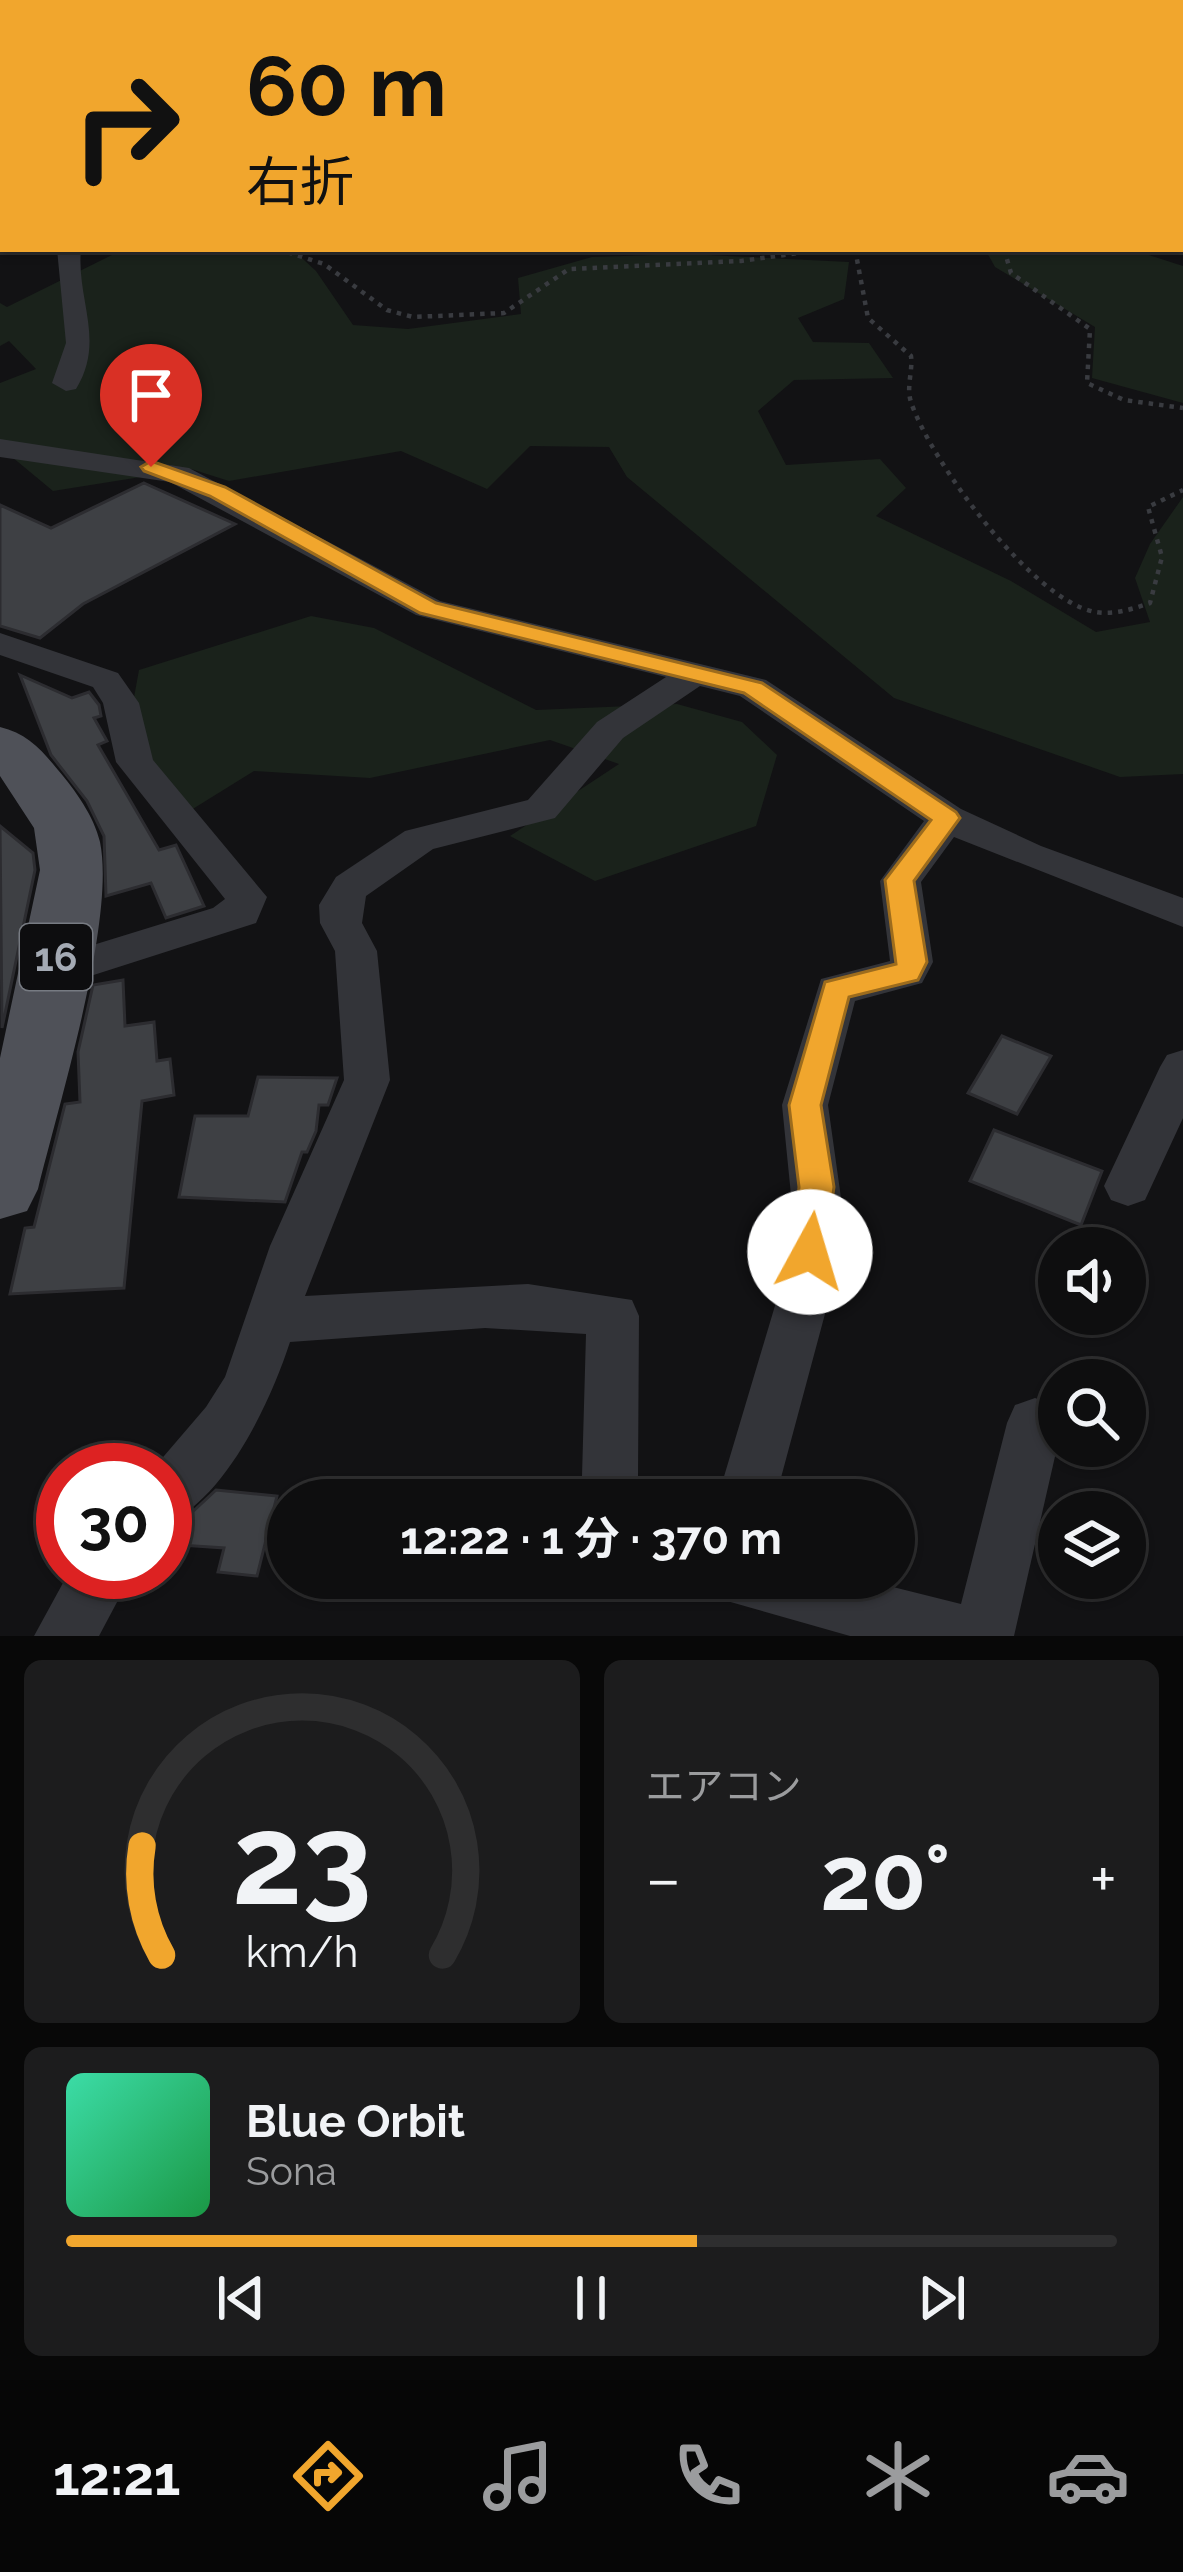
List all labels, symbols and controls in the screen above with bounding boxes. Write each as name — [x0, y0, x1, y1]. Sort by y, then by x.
text: 60 m — [246, 37, 447, 136]
icon: right — [48, 48, 204, 204]
text: 右折 — [246, 150, 354, 214]
pin — [100, 344, 202, 467]
icon: arrive — [118, 362, 184, 428]
road number: 16 — [20, 924, 92, 990]
position arrow — [747, 1189, 873, 1315]
map controls — [1038, 1227, 1146, 1599]
button: sound — [1038, 1227, 1146, 1335]
button: search — [1038, 1359, 1146, 1467]
speed limit sign: 30 — [36, 1443, 192, 1599]
button: layers — [1038, 1491, 1146, 1599]
text: 12:22 · 1 分 · 370 m — [400, 1512, 782, 1565]
text: エアコン — [646, 1763, 802, 1809]
text: 23 — [232, 1787, 372, 1933]
text: 20° — [820, 1825, 951, 1931]
text: − — [646, 1840, 681, 1917]
text: + — [1090, 1840, 1117, 1917]
text: km/h — [245, 1926, 358, 1976]
text: Blue Orbit — [246, 2095, 465, 2148]
text: Sona — [246, 2148, 337, 2194]
icon: previous — [208, 2265, 274, 2331]
icon: pause — [558, 2265, 624, 2331]
icon: next — [909, 2265, 975, 2331]
icon: directions — [286, 2434, 370, 2518]
icon: music — [476, 2434, 560, 2518]
icon: phone — [666, 2434, 750, 2518]
icon: climate — [856, 2434, 940, 2518]
icon: car — [1046, 2434, 1130, 2518]
text: 12:21 — [53, 2444, 181, 2508]

